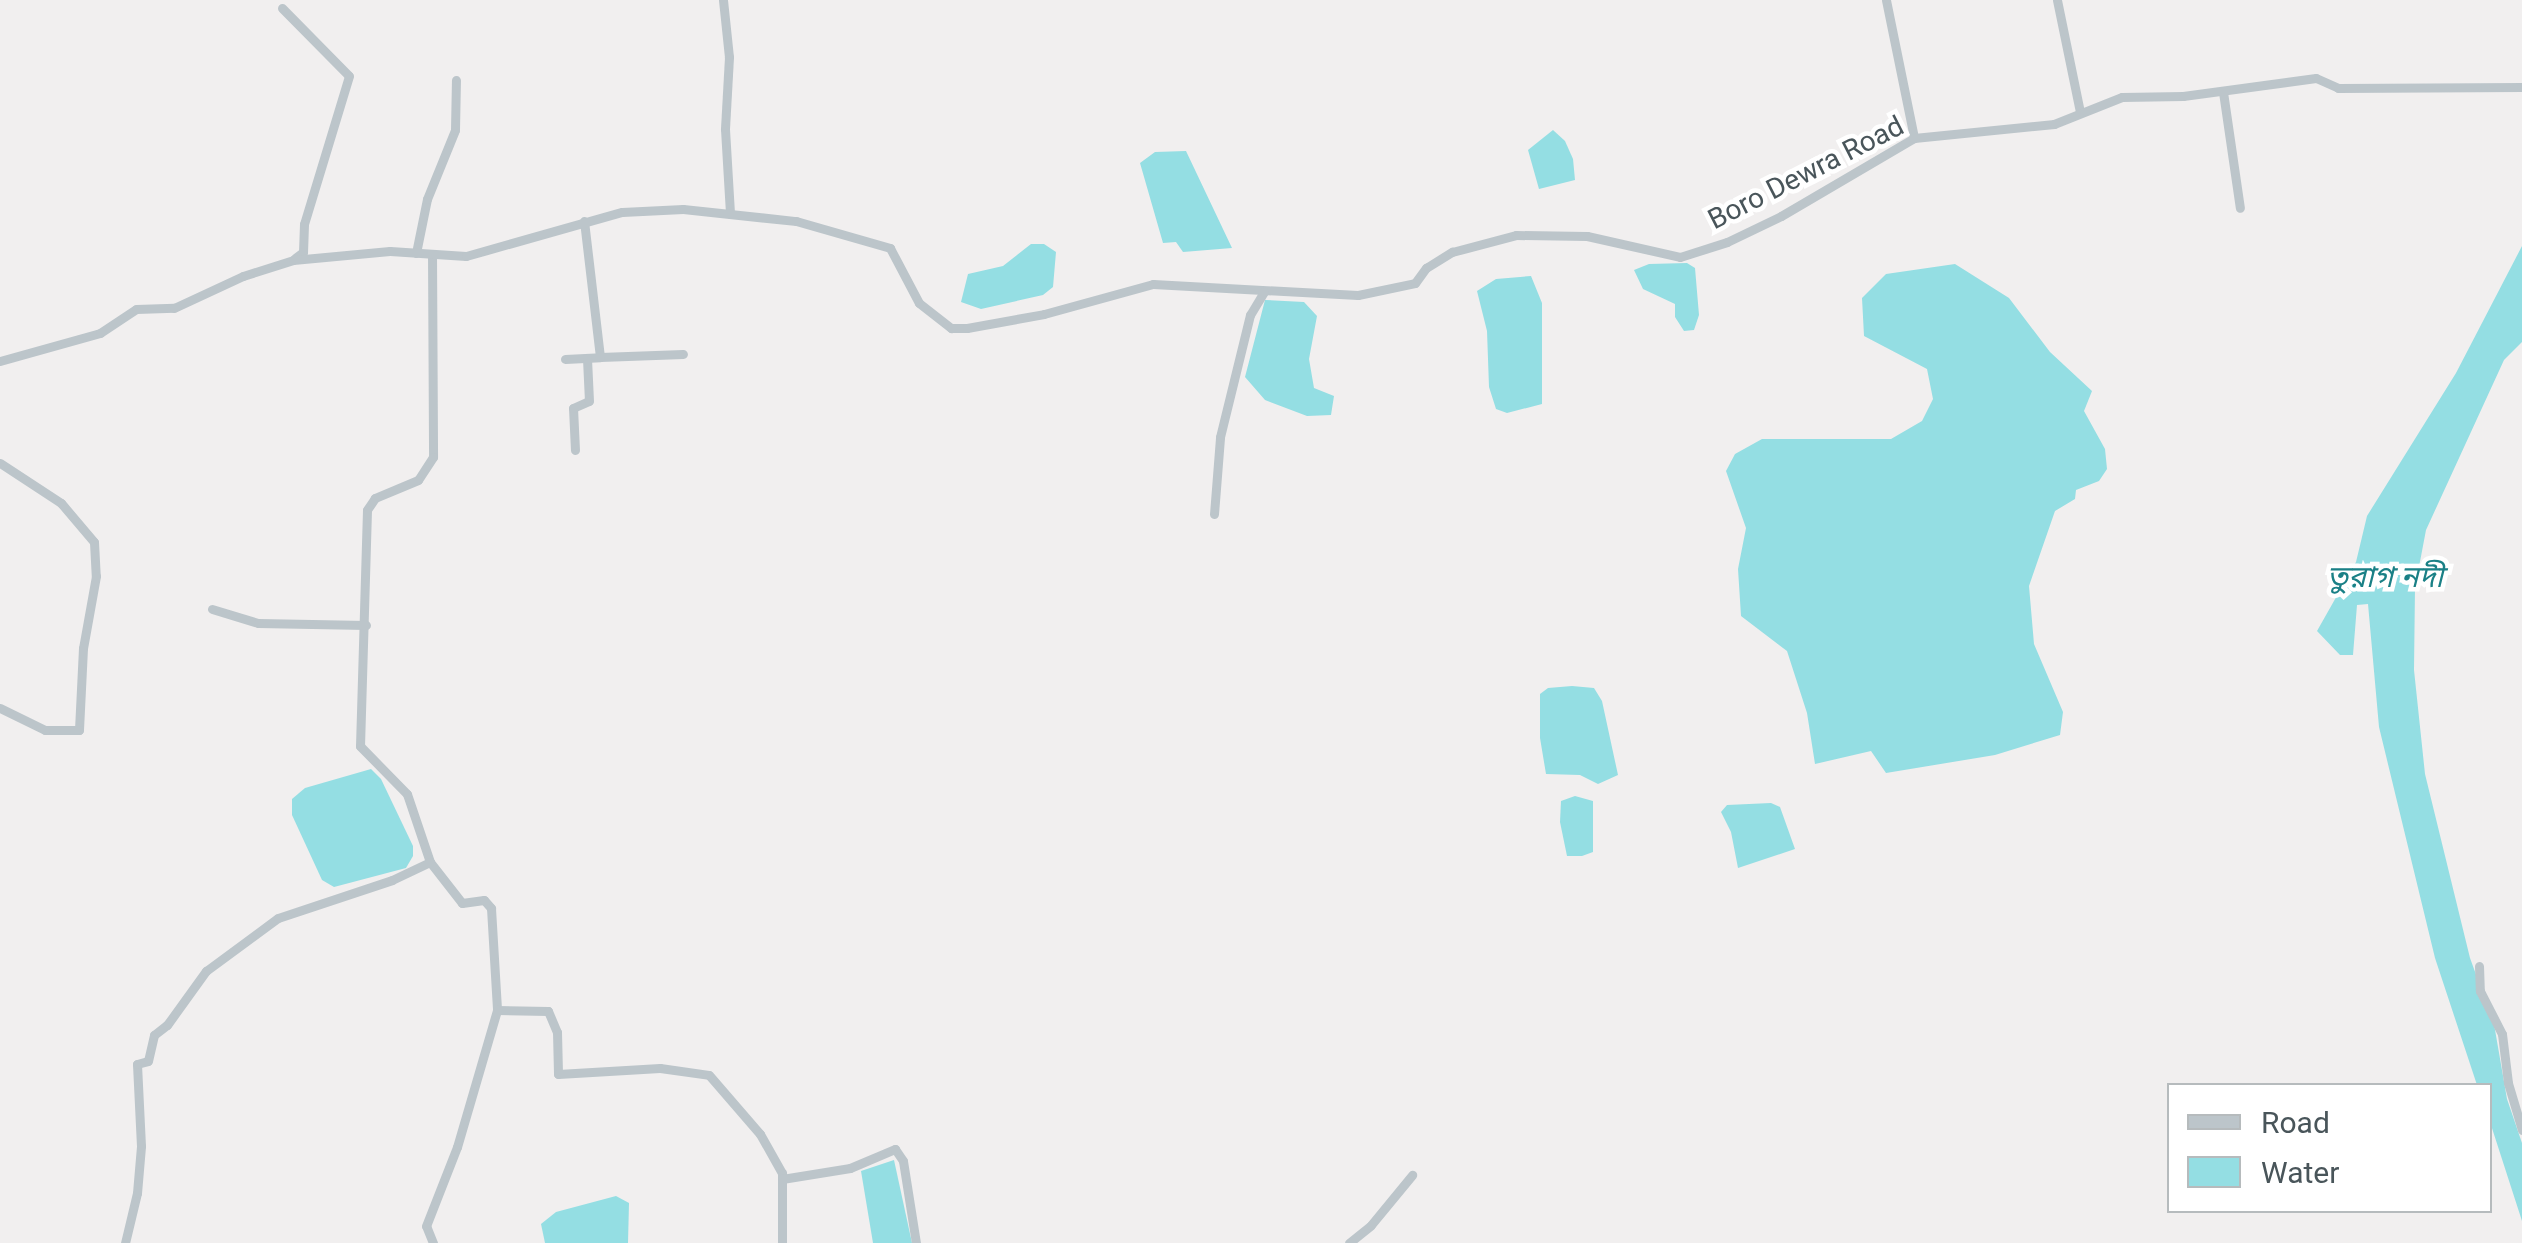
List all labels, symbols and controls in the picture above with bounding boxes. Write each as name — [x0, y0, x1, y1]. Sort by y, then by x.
street label: Boro Dewra Road — [1703, 109, 1909, 237]
water label: তুরাগ নদী — [2327, 559, 2443, 595]
legend — [2167, 1083, 2492, 1213]
text: Road — [2261, 1105, 2330, 1140]
text: Water — [2261, 1155, 2339, 1190]

